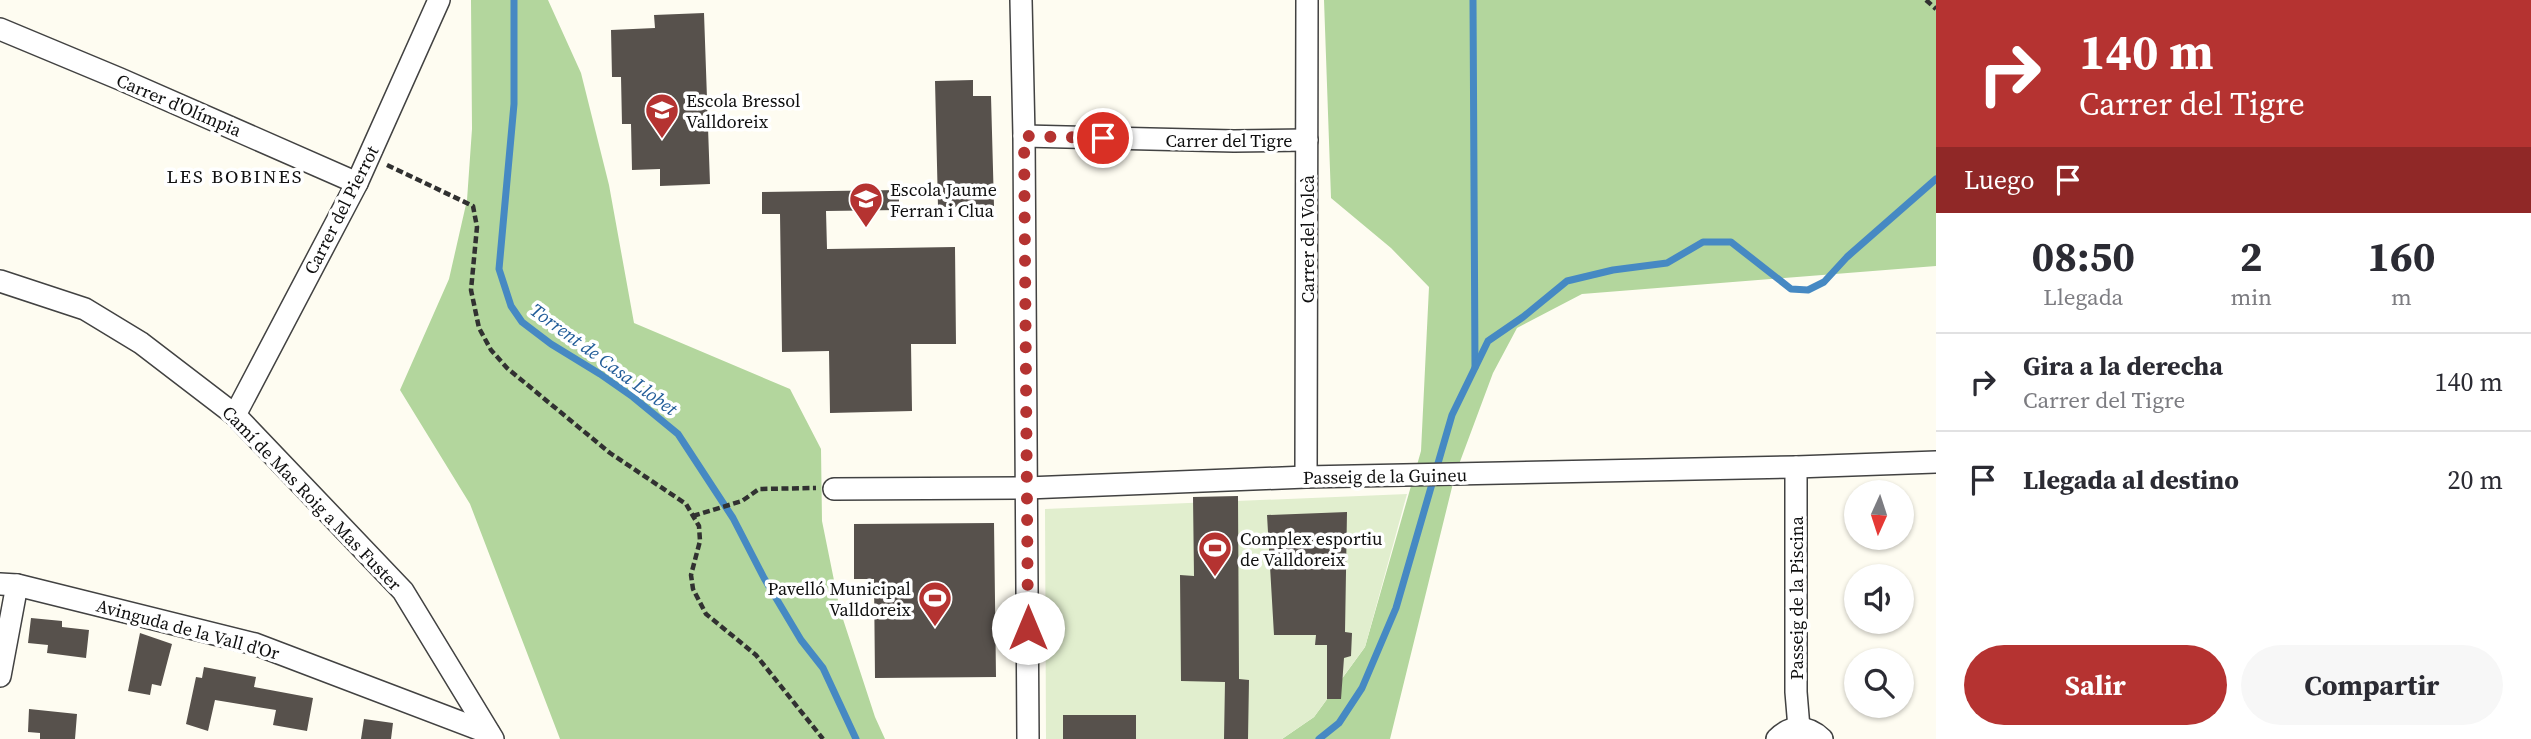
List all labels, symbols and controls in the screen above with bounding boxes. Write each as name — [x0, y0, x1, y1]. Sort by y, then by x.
text: 140 m — [2079, 18, 2214, 85]
icon: right — [1964, 28, 2055, 119]
street label: Carrer d'Olímpia — [113, 67, 246, 143]
text: Carrer del Tigre — [2079, 82, 2305, 126]
place label: Escola Bressol Valldoreix — [686, 88, 800, 134]
school or university icon: Escola Bressol Valldoreix — [643, 91, 681, 140]
pin — [1073, 108, 1133, 168]
icon: arrive — [1084, 119, 1122, 157]
street label: Carrer del Tigre — [1165, 128, 1293, 153]
street label: Carrer del Pierrot — [298, 141, 384, 279]
icon: arrive — [2049, 161, 2087, 199]
text: Luego — [1964, 162, 2035, 198]
district label: LES BOBINES — [167, 163, 303, 189]
street label: Carrer del Volcà — [1295, 174, 1320, 303]
place label: Escola Jaume Ferran i Clua — [890, 177, 997, 223]
school or university icon: Escola Jaume Ferran i Clua — [847, 180, 885, 229]
text: 08:50 — [2031, 227, 2135, 285]
text: 2 — [2240, 227, 2263, 285]
text: 160 — [2367, 227, 2436, 285]
text: Llegada — [2043, 281, 2123, 313]
text: min — [2230, 281, 2272, 313]
text: m — [2391, 281, 2412, 313]
water label: Torrent de Casa Llobet — [525, 297, 683, 422]
text: Gira a la derecha — [2023, 348, 2223, 384]
icon: right — [1964, 363, 2002, 401]
text: 140 m — [2435, 364, 2503, 400]
text: Carrer del Tigre — [2023, 384, 2185, 416]
street label: Camí de Mas Roig a Mas Fuster — [217, 400, 408, 596]
icon: arrive — [1964, 461, 2002, 499]
street label: Passeig de la Guineu — [1303, 462, 1467, 490]
text: Llegada al destino — [2023, 462, 2239, 498]
text: 20 m — [2448, 462, 2503, 498]
north arrow — [1844, 480, 1914, 550]
map controls — [1844, 480, 1914, 718]
street label: Passeig de la Piscina — [1784, 515, 1809, 680]
place label: Complex esportiu de Valldoreix — [1240, 526, 1383, 572]
sports icon: Complex esportiu de Valldoreix — [1196, 529, 1234, 578]
button: sound — [1844, 564, 1914, 634]
place label: Pavelló Municipal Valldoreix — [767, 576, 912, 622]
sports icon: Pavelló Municipal Valldoreix — [916, 579, 954, 628]
position arrow — [991, 591, 1065, 665]
street label: Avinguda de la Vall d'Or — [94, 593, 283, 666]
button: Salir — [1964, 645, 2227, 725]
button: Compartir — [2241, 645, 2503, 725]
button: search — [1844, 648, 1914, 718]

